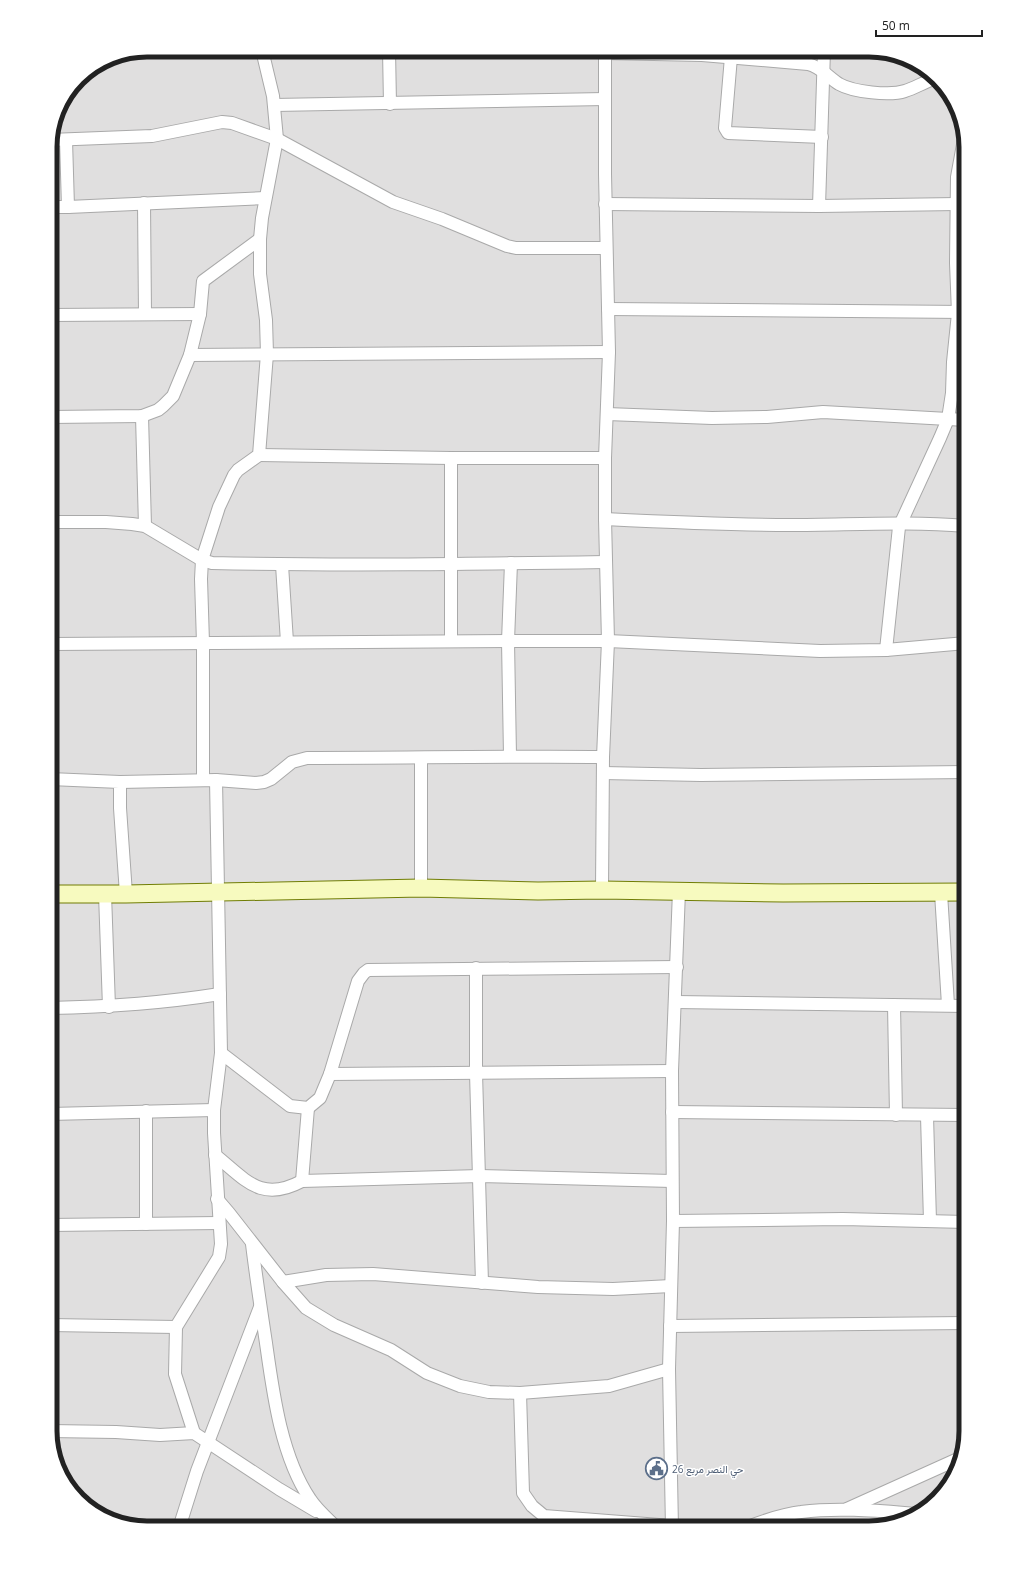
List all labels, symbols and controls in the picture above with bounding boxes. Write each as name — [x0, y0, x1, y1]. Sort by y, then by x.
scale bar — [876, 12, 982, 38]
text: 50 m — [882, 17, 910, 34]
public building icon: حي النصر مربع 26 — [644, 1456, 670, 1482]
place label: حي النصر مربع 26 — [672, 1462, 744, 1478]

